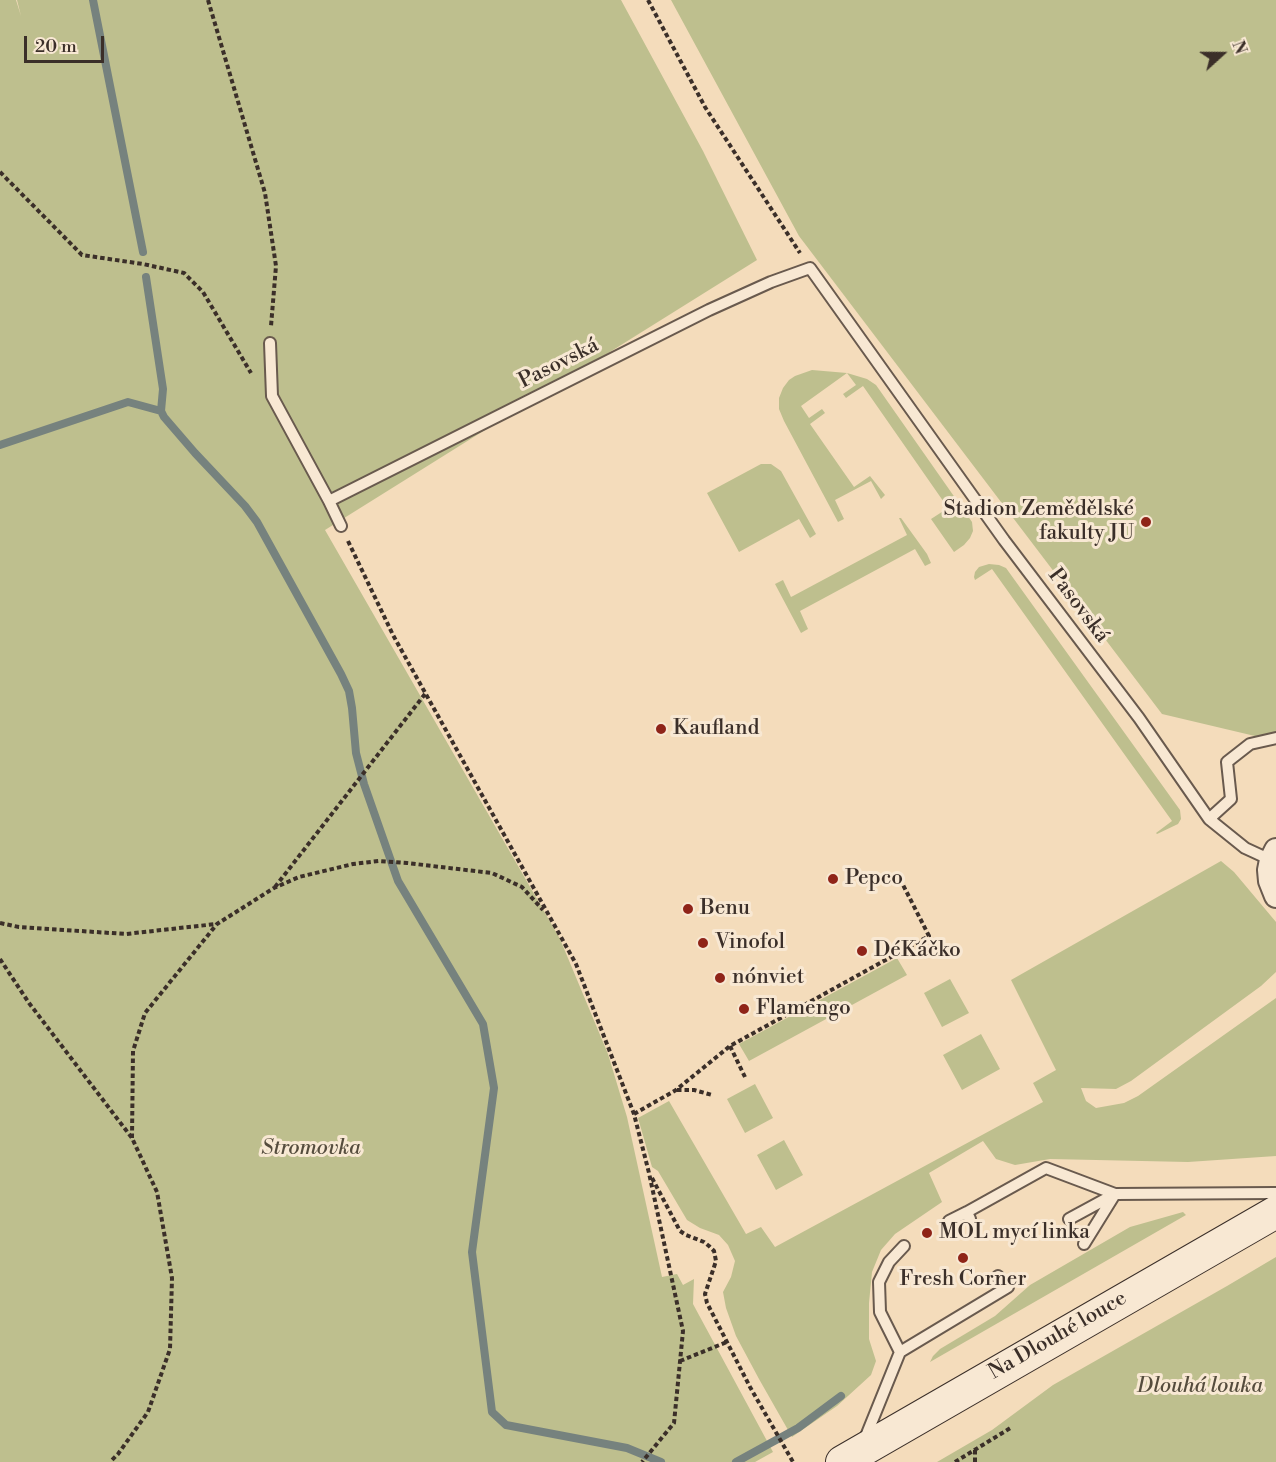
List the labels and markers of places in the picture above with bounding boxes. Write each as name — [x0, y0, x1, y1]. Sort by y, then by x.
place label: Stadion Zemědělské fakulty JU — [943, 497, 1134, 547]
marker: Stadion Zemědělské fakulty JU — [1139, 515, 1153, 529]
place label: Kaufland — [673, 716, 759, 742]
marker: Kaufland — [654, 722, 668, 736]
place label: Pepco — [845, 866, 903, 892]
marker: Pepco — [826, 872, 840, 886]
place label: Benu — [700, 896, 750, 922]
marker: Benu — [681, 902, 695, 916]
place label: Vinofol — [715, 930, 785, 956]
marker: Vinofol — [696, 936, 710, 950]
place label: DéKáčko — [874, 938, 961, 964]
marker: DéKáčko — [855, 944, 869, 958]
place label: nónviet — [732, 965, 804, 991]
marker: nónviet — [713, 971, 727, 985]
place label: Flamengo — [756, 996, 851, 1022]
marker: Flamengo — [737, 1002, 751, 1016]
place label: MOL mycí linka — [939, 1220, 1090, 1246]
marker: MOL mycí linka — [920, 1226, 934, 1240]
marker: Fresh Corner — [956, 1251, 970, 1265]
place label: Fresh Corner — [900, 1267, 1026, 1293]

